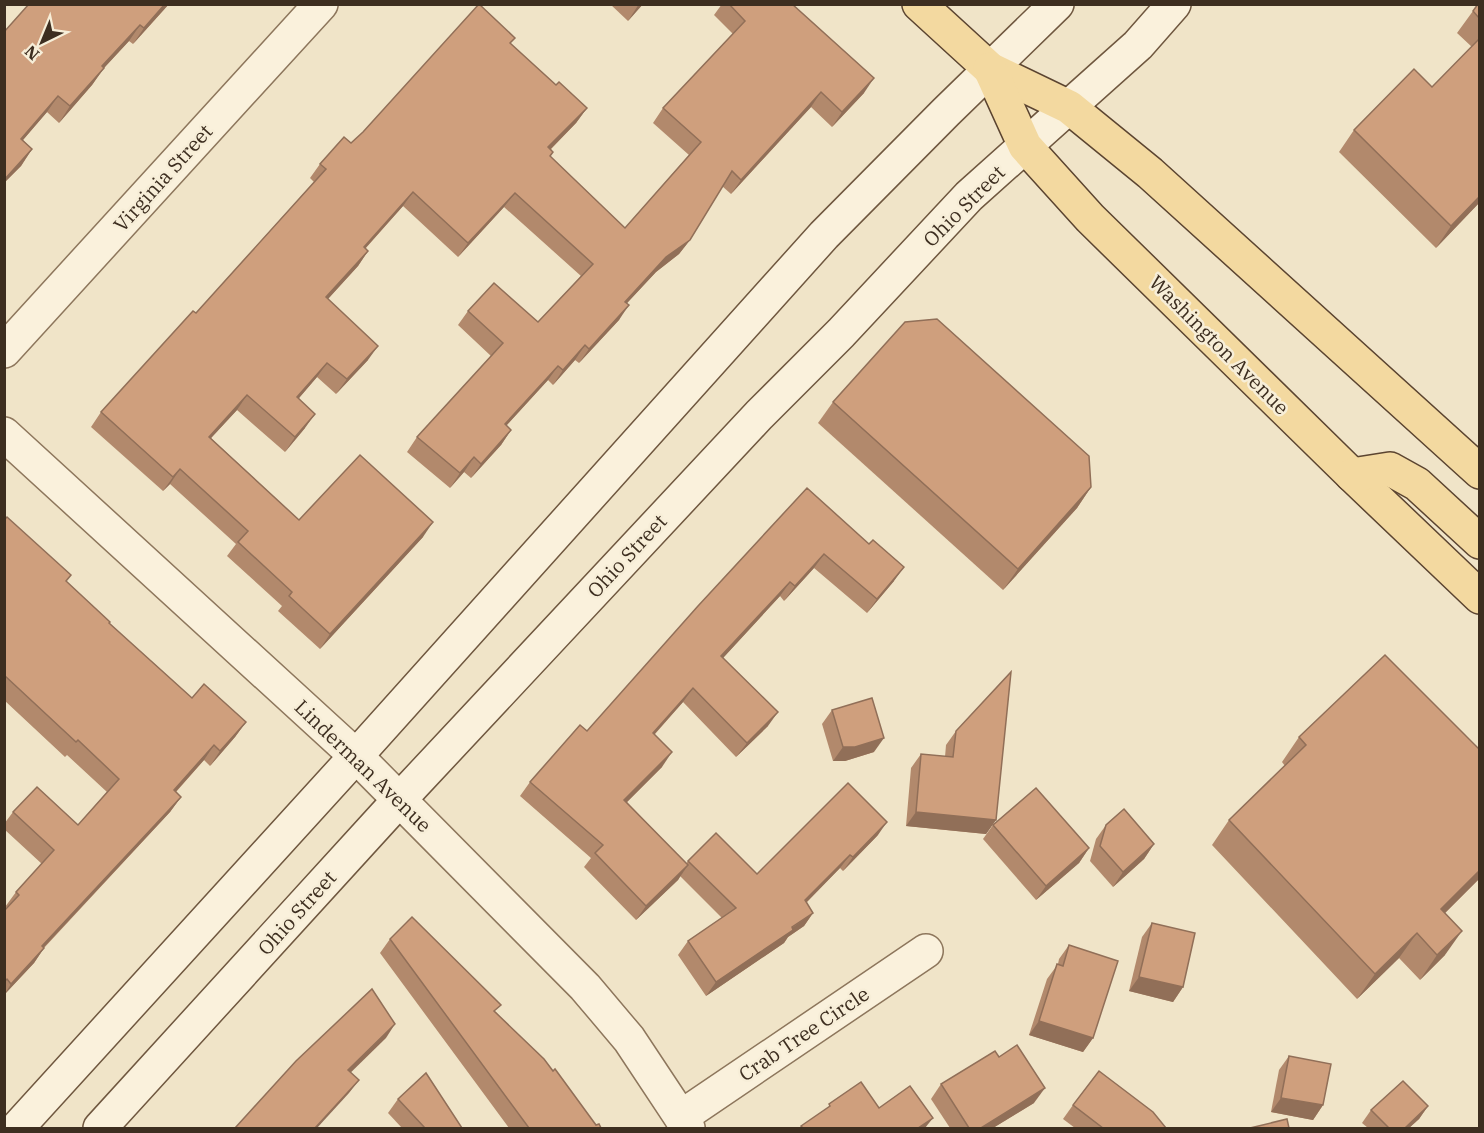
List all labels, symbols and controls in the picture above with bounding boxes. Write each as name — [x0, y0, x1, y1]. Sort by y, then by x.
north arrow — [12, 12, 72, 72]
text: N — [20, 41, 43, 65]
street label: Virginia Street — [107, 118, 218, 237]
street label: Ohio Street — [917, 159, 1010, 252]
street label: Washington Avenue — [1144, 269, 1295, 420]
street label: Ohio Street — [581, 508, 672, 603]
street label: Linderman Avenue — [289, 693, 438, 838]
street label: Ohio Street — [251, 865, 342, 961]
street label: Crab Tree Circle — [733, 980, 874, 1087]

